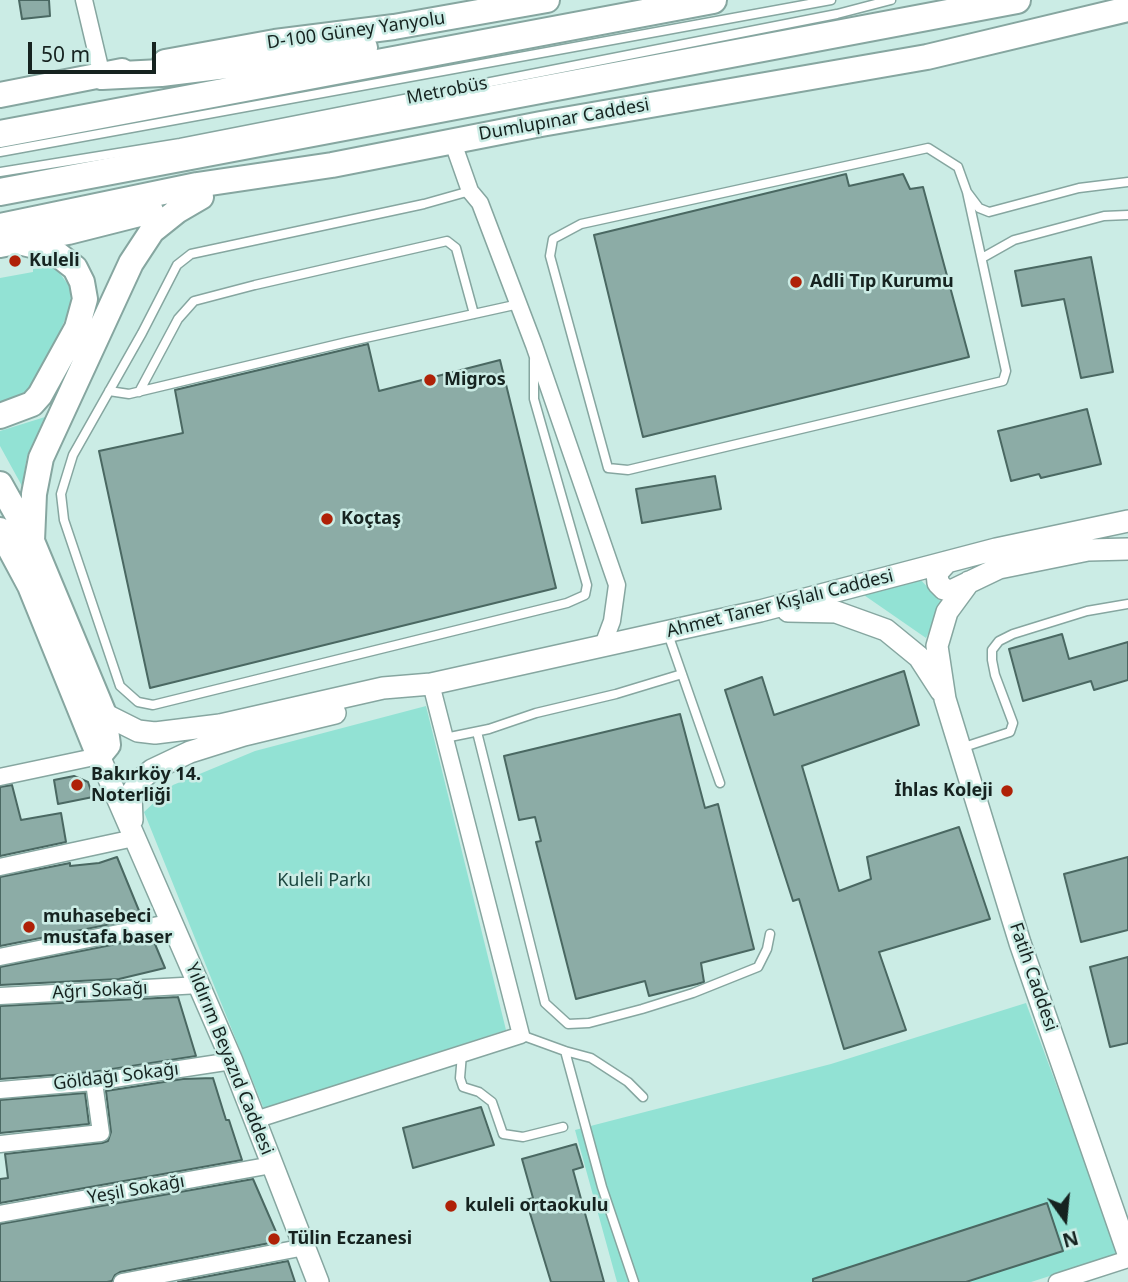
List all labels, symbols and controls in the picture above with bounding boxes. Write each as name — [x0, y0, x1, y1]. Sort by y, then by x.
street label: D-100 Güney Yanyolu — [265, 8, 447, 54]
scale bar — [32, 28, 159, 72]
text: 50 m — [41, 40, 90, 68]
street label: Metrobüs — [405, 73, 489, 109]
street label: Dumlupınar Caddesi — [477, 94, 651, 146]
place label: Kuleli — [29, 250, 80, 272]
marker: Kuleli — [7, 253, 23, 269]
place label: Adli Tıp Kurumu — [810, 271, 954, 293]
marker: Adli Tıp Kurumu — [788, 274, 804, 290]
place label: Migros — [444, 369, 506, 391]
marker: Migros — [422, 372, 438, 388]
place label: Koçtaş — [341, 508, 401, 530]
marker: Koçtaş — [319, 511, 335, 527]
street label: Ahmet Taner Kışlalı Caddesi — [664, 565, 896, 643]
place label: Bakırköy 14. Noterliği — [91, 764, 201, 806]
marker: Bakırköy 14. Noterliği — [69, 777, 85, 793]
place label: İhlas Koleji — [894, 780, 993, 802]
marker: İhlas Koleji — [999, 783, 1015, 799]
park label: Kuleli Parkı — [277, 870, 371, 892]
place label: muhasebeci mustafa baser — [43, 906, 172, 948]
marker: muhasebeci mustafa baser — [21, 919, 37, 935]
street label: Fatih Caddesi — [1004, 920, 1062, 1034]
street label: Yıldırım Beyazıd Caddesi — [181, 960, 277, 1158]
street label: Ağrı Sokağı — [52, 978, 148, 1004]
street label: Göldağı Sokağı — [52, 1059, 180, 1095]
street label: Yeşil Sokağı — [86, 1171, 186, 1209]
north arrow — [1030, 1184, 1100, 1254]
place label: kuleli ortaokulu — [465, 1195, 608, 1217]
marker: kuleli ortaokulu — [443, 1198, 459, 1214]
text: N — [1060, 1225, 1081, 1254]
place label: Tülin Eczanesi — [288, 1228, 412, 1250]
marker: Tülin Eczanesi — [266, 1231, 282, 1247]

